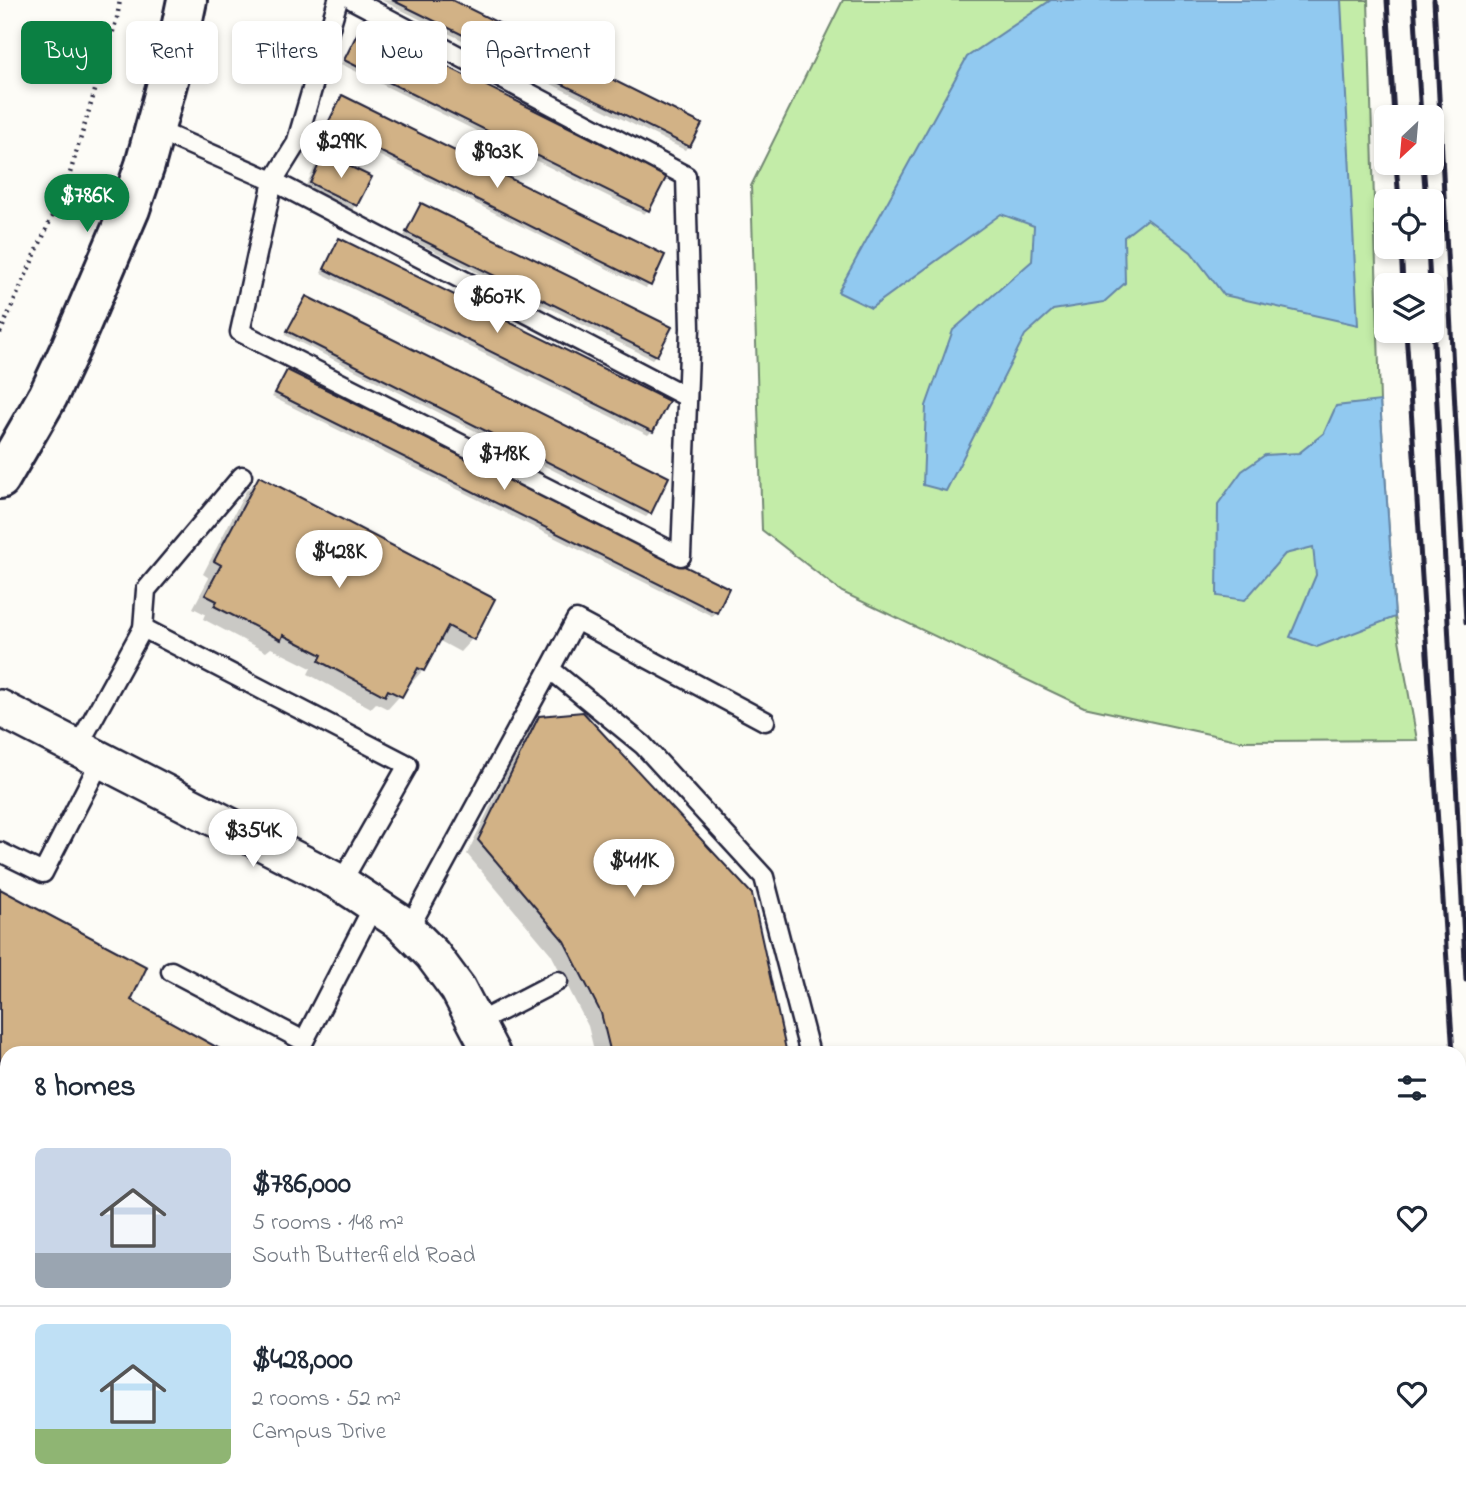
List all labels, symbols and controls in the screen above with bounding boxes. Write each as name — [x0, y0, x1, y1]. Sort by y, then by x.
chip: Buy — [21, 21, 112, 84]
chip: Rent — [126, 21, 218, 84]
chip: Filters — [232, 21, 342, 84]
chip: New — [356, 21, 447, 84]
chip: Apartment — [461, 21, 615, 84]
north arrow — [1374, 105, 1444, 175]
map controls — [1374, 105, 1444, 343]
pin: $299K — [292, 120, 390, 180]
text: $299K — [316, 126, 366, 159]
pin: $903K — [448, 130, 546, 190]
text: $903K — [471, 136, 523, 169]
pin: $786K — [38, 174, 136, 234]
text: $786K — [60, 180, 114, 213]
button: locate — [1374, 189, 1444, 259]
button: layers — [1374, 273, 1444, 343]
pin: $607K — [448, 276, 546, 335]
text: $607K — [470, 281, 524, 314]
pin: $718K — [455, 433, 553, 492]
text: $718K — [479, 438, 529, 471]
pin: $428K — [290, 530, 388, 590]
text: $428K — [312, 536, 366, 569]
pin: $354K — [204, 810, 302, 869]
text: $354K — [224, 815, 282, 848]
pin: $411K — [585, 839, 683, 899]
text: $411K — [609, 845, 659, 878]
text: 8 homes — [35, 1066, 136, 1110]
icon: filters — [1393, 1069, 1431, 1107]
text: $786,000 — [252, 1163, 351, 1207]
icon: home — [91, 1176, 175, 1260]
icon: heart — [1393, 1199, 1431, 1237]
text: 5 rooms · 148 m² — [252, 1207, 404, 1240]
text: South Butterfield Road — [252, 1240, 475, 1273]
text: $428,000 — [252, 1339, 353, 1383]
icon: home — [91, 1352, 175, 1436]
icon: heart — [1393, 1375, 1431, 1413]
text: 2 rooms · 52 m² — [252, 1383, 401, 1416]
text: Campus Drive — [252, 1416, 386, 1449]

